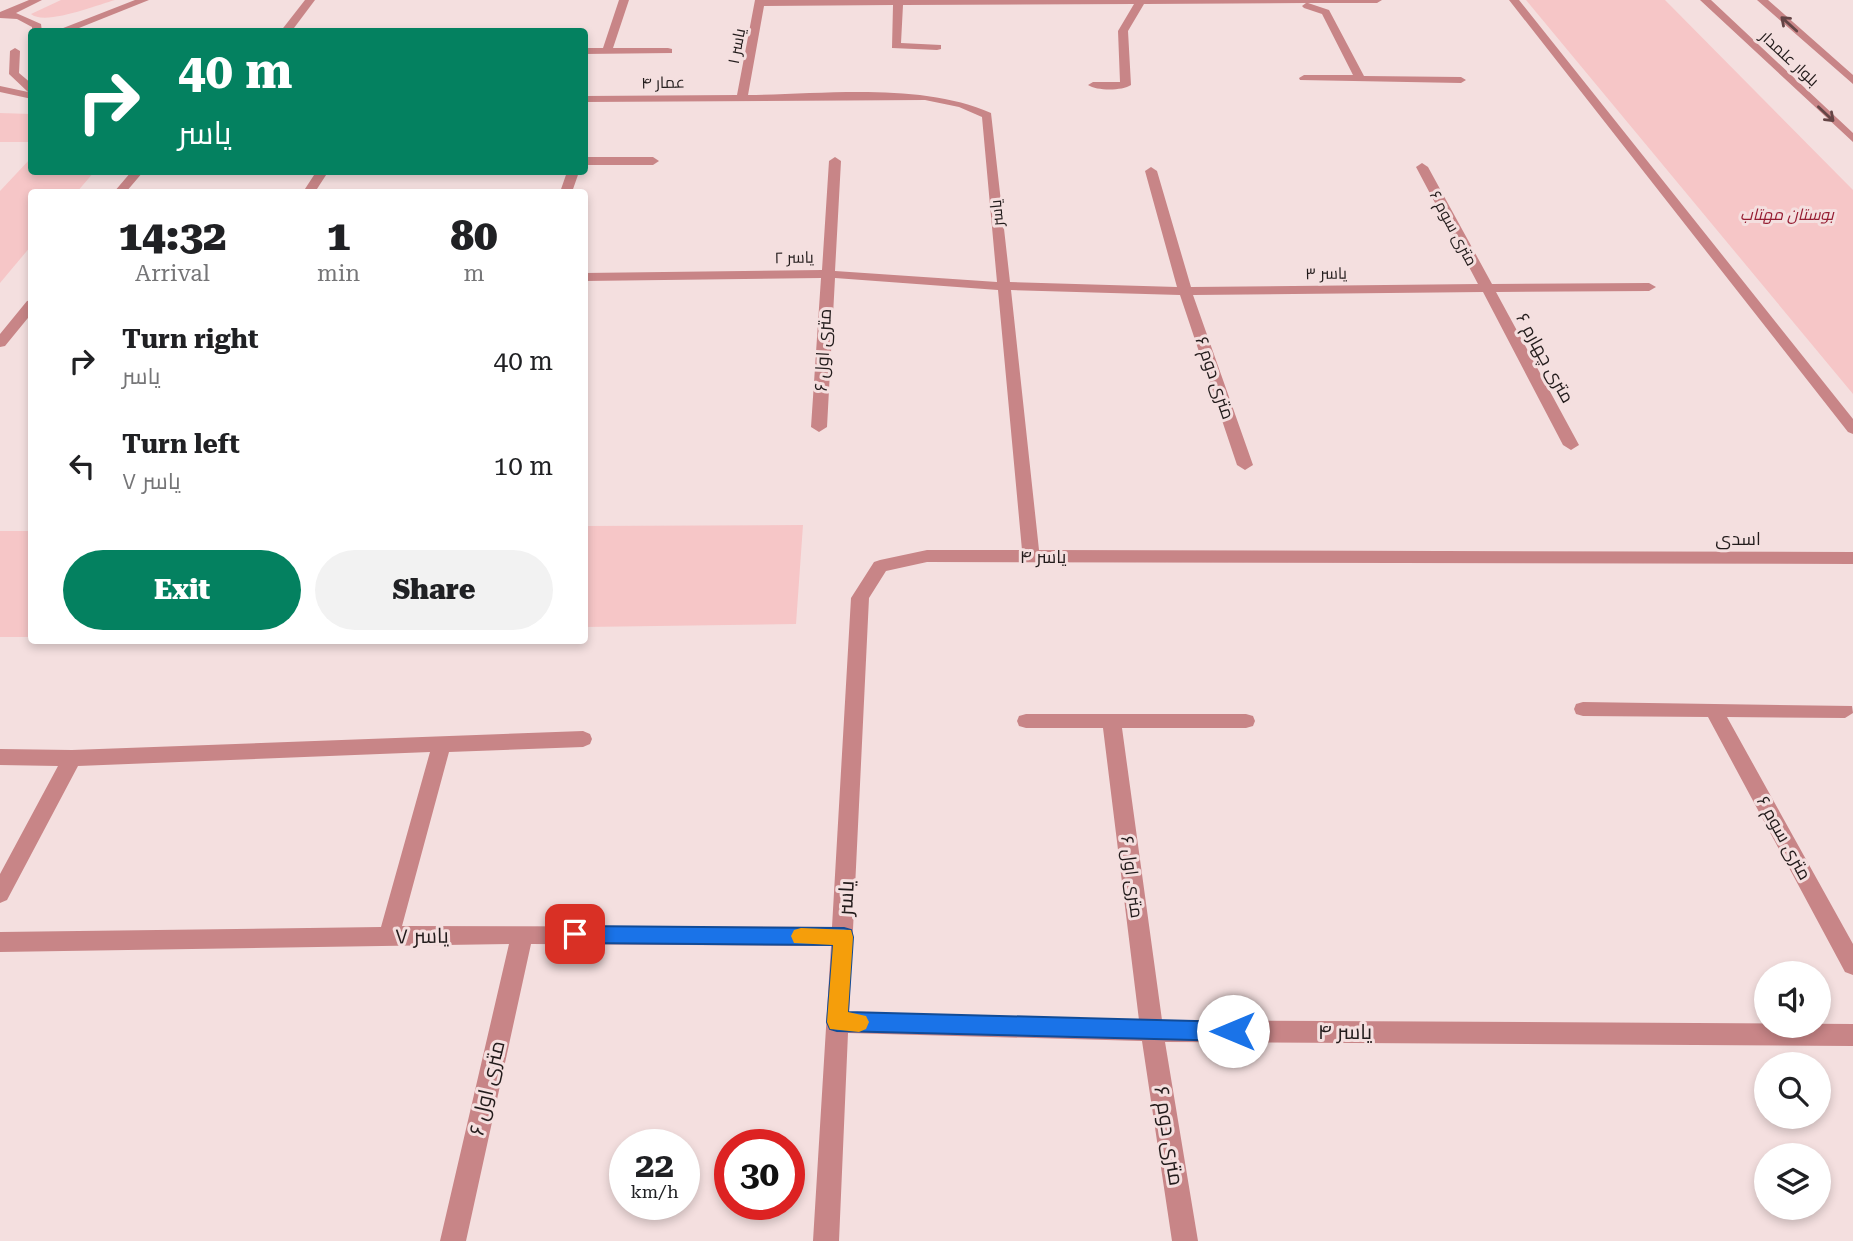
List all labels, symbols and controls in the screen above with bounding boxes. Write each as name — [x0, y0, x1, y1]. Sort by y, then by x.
one-way arrow — [1780, 16, 1798, 32]
street label: یاسر ۱ — [724, 26, 749, 65]
street label: بلوار علمدار — [1756, 26, 1823, 90]
text: 40 m — [178, 43, 293, 100]
icon: right — [63, 56, 154, 147]
street label: عمار ۴ — [641, 73, 685, 92]
one-way arrow — [1817, 106, 1834, 123]
text: یاسر — [178, 114, 232, 152]
street label: ۶ متری سوم — [1424, 187, 1481, 270]
street label: یاسر — [986, 198, 1007, 228]
park label: بوستان مهتاب — [1740, 205, 1835, 224]
text: 14:32 — [118, 211, 226, 260]
text: 1 — [327, 211, 350, 260]
text: 80 — [451, 211, 498, 260]
street label: یاسر ۲ — [774, 248, 815, 267]
text: Arrival — [135, 260, 210, 287]
text: min — [317, 260, 360, 287]
text: m — [464, 260, 485, 287]
street label: یاسر ۳ — [1305, 264, 1348, 283]
street label: ۶ متری اول — [810, 308, 836, 392]
street label: ۶ متری چهارم — [1510, 309, 1579, 407]
text: Turn right — [122, 324, 258, 354]
street label: ۶ متری دوم — [1190, 334, 1239, 423]
icon: right — [63, 342, 101, 380]
text: 40 m — [494, 346, 553, 376]
text: یاسر — [122, 363, 160, 390]
text: Turn left — [122, 429, 240, 459]
icon: left — [63, 447, 101, 485]
text: 10 m — [494, 451, 553, 481]
text: یاسر ۷ — [122, 468, 181, 495]
street label: اسدی — [1715, 528, 1761, 550]
street label: یاسر ۴ — [1020, 546, 1066, 568]
button: Exit — [63, 550, 301, 630]
button: Share — [315, 550, 553, 630]
street label: ۶ متری سوم — [1751, 792, 1816, 884]
street label: ۶ متری اول — [1116, 835, 1148, 919]
street label: یاسر — [833, 879, 859, 917]
pin — [545, 904, 605, 964]
icon: arrive — [556, 915, 594, 953]
street label: یاسر ۷ — [395, 924, 449, 948]
map controls — [1754, 961, 1831, 1220]
button: sound — [1754, 961, 1831, 1038]
position arrow — [1196, 994, 1270, 1068]
street label: یاسر ۴ — [1318, 1020, 1373, 1044]
street label: ۶ متری اول — [464, 1038, 511, 1138]
button: search — [1754, 1052, 1831, 1129]
street label: ۶ متری دوم — [1147, 1085, 1189, 1188]
speed limit sign: 30 — [714, 1129, 805, 1220]
button: layers — [1754, 1143, 1831, 1220]
text: 22 — [635, 1145, 674, 1186]
text: km/h — [630, 1181, 679, 1202]

